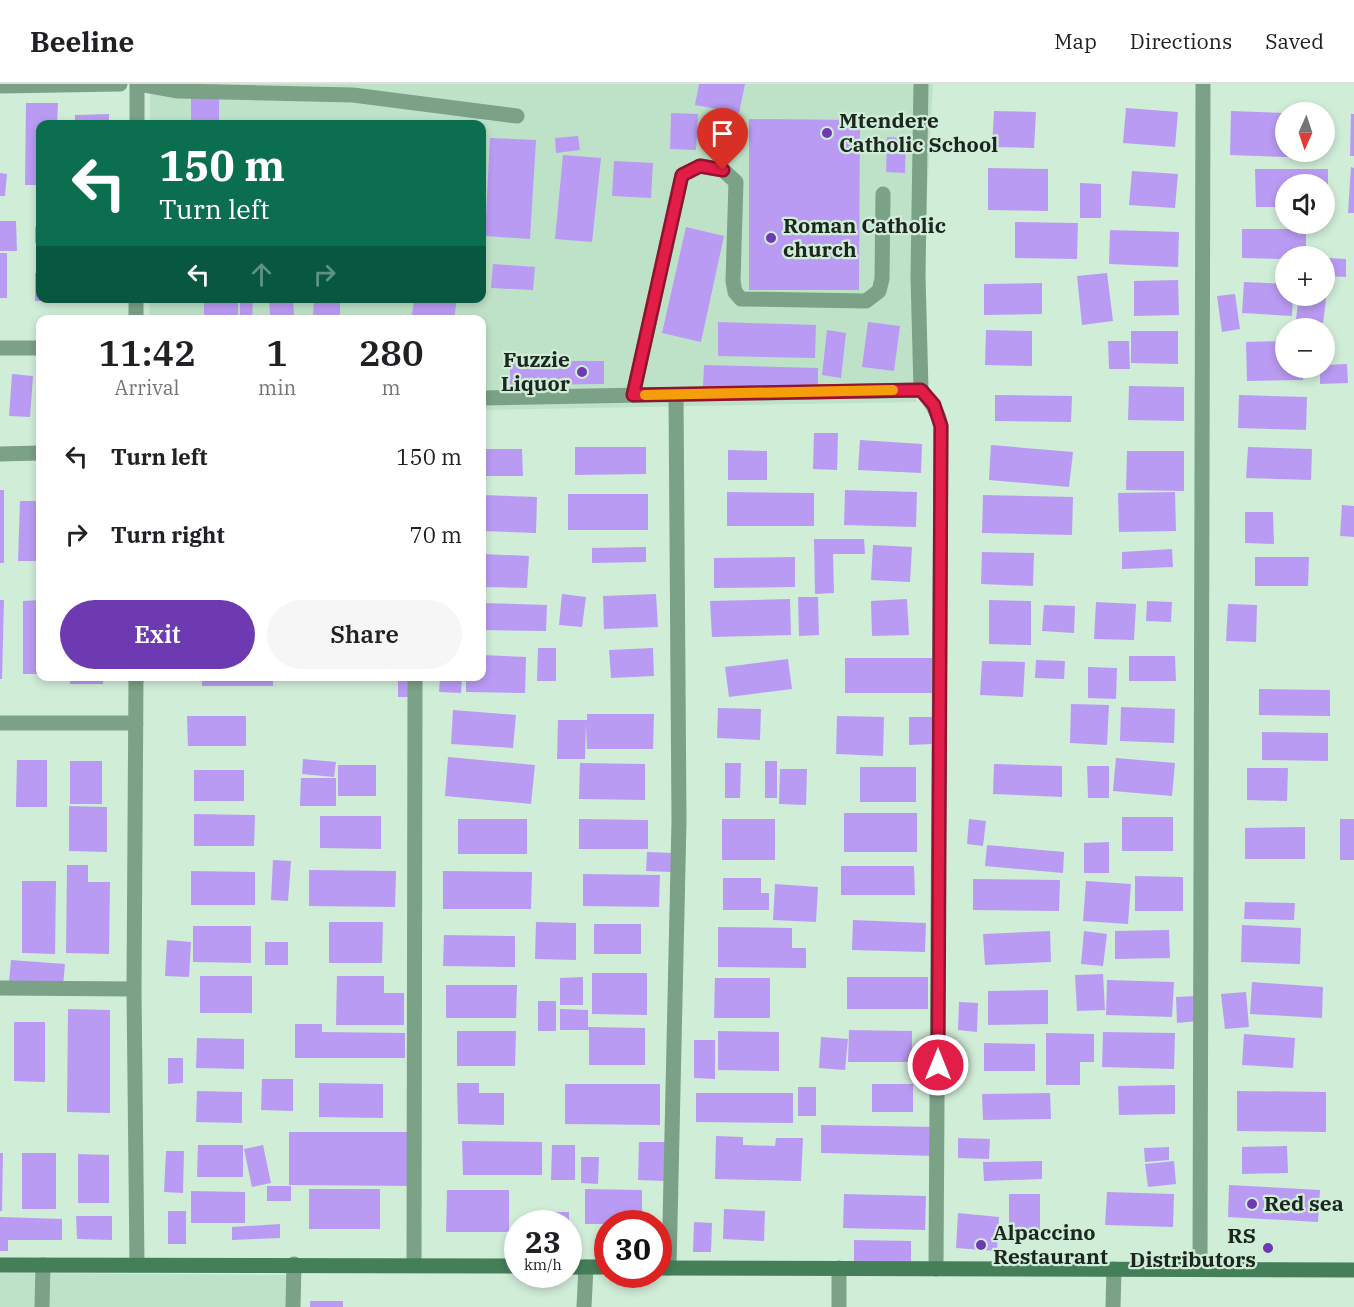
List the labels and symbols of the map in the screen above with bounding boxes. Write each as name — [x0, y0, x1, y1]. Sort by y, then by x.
north arrow — [1275, 102, 1335, 162]
place label: Mtendere Catholic School — [839, 106, 998, 158]
pin — [697, 108, 748, 170]
marker: Mtendere Catholic School — [820, 126, 834, 140]
place label: Roman Catholic church — [783, 211, 946, 263]
marker: Roman Catholic church — [764, 231, 778, 245]
place label: Fuzzie Liquor — [501, 345, 571, 397]
marker: Fuzzie Liquor — [575, 365, 589, 379]
position arrow — [906, 1033, 970, 1097]
place label: Red sea — [1264, 1189, 1344, 1217]
marker: Red sea — [1245, 1197, 1259, 1211]
speed limit sign: 30 — [594, 1210, 672, 1288]
place label: Alpaccino Restaurant — [993, 1218, 1108, 1270]
place label: RS Distributors — [1130, 1221, 1256, 1273]
marker: Alpaccino Restaurant — [974, 1238, 988, 1252]
marker: RS Distributors — [1261, 1241, 1275, 1255]

